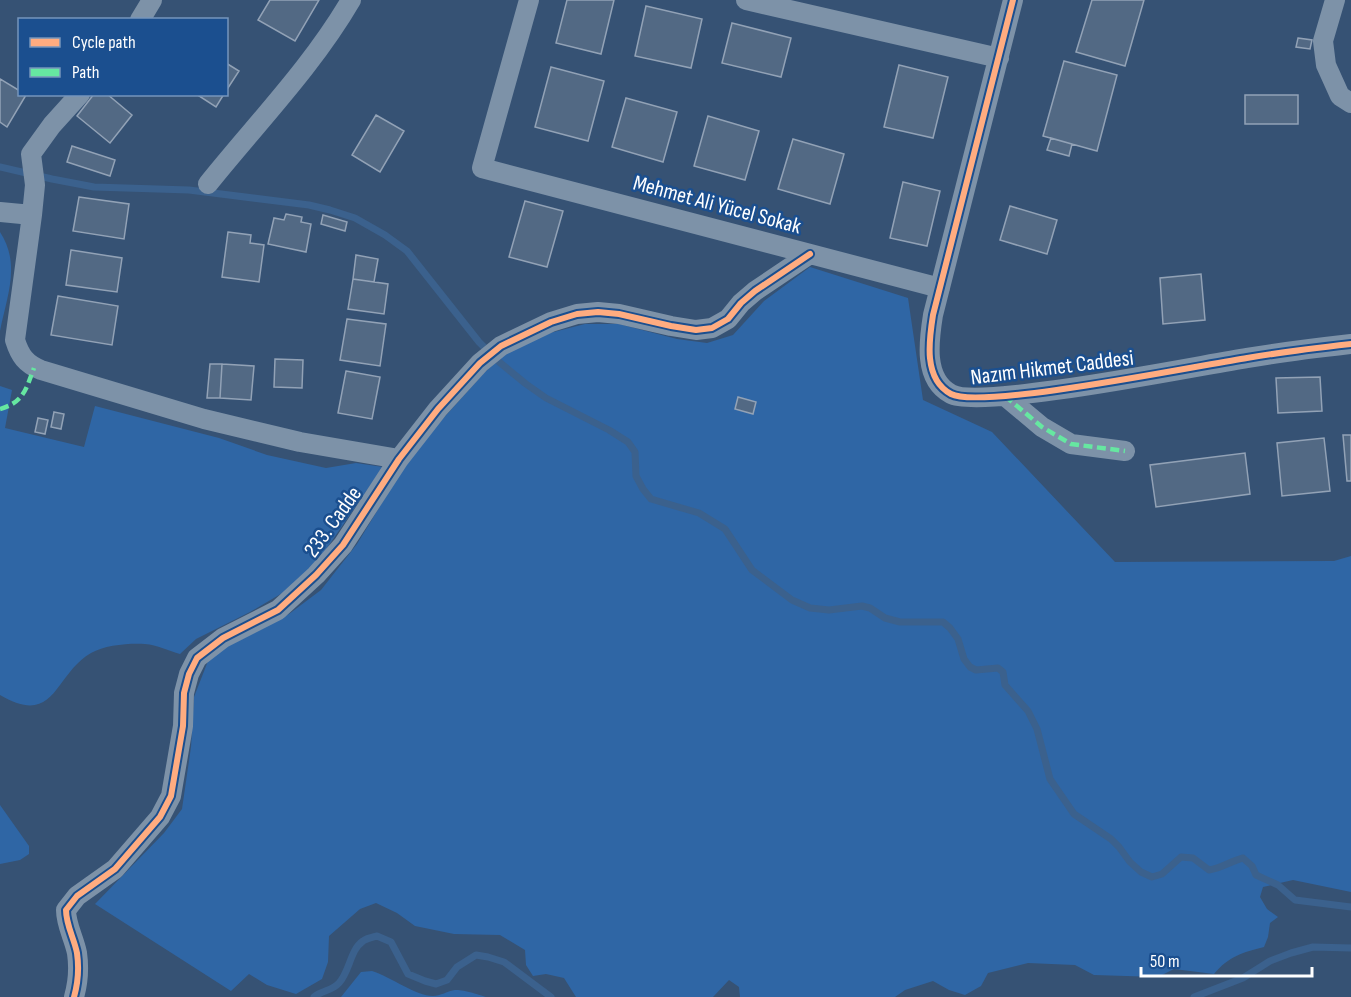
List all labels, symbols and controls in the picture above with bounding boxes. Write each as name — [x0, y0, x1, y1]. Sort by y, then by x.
legend — [18, 18, 228, 96]
text: Cycle path — [72, 32, 136, 53]
text: Path — [72, 62, 100, 83]
street label: Mehmet Ali Yücel Sokak — [630, 170, 804, 241]
street label: Nazım Hikmet Caddesi — [969, 345, 1135, 391]
street label: 233. Cadde — [298, 481, 368, 563]
scale bar — [1141, 940, 1312, 978]
text: 50 m — [1150, 951, 1180, 972]

